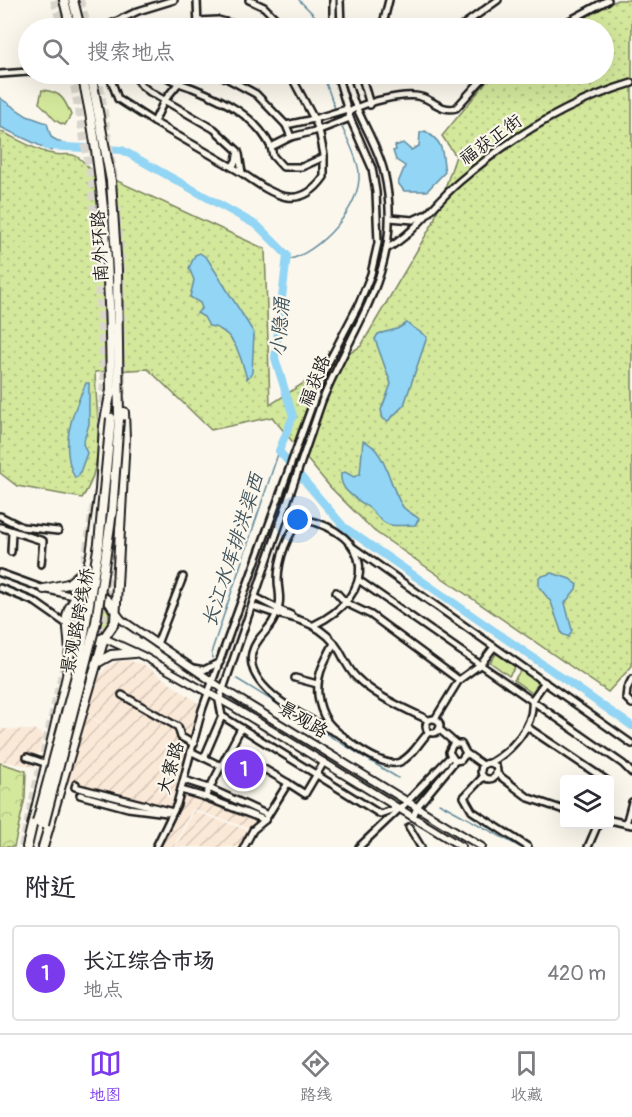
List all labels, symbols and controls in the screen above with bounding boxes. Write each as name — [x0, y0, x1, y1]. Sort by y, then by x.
search box — [18, 18, 614, 84]
icon: search — [39, 35, 72, 68]
text: 搜索地点 — [87, 38, 175, 66]
street label: 福获正街 — [455, 110, 527, 170]
street label: 南外环路 — [87, 209, 113, 283]
water label: 小隐涌 — [265, 295, 295, 358]
street label: 福获路 — [294, 352, 336, 410]
water label: 长江水库排洪渠西 — [196, 469, 270, 630]
your location — [283, 505, 312, 534]
street label: 景观路跨线桥 — [56, 566, 100, 676]
street label: 景观路 — [274, 696, 332, 744]
street label: 大寮路 — [153, 739, 189, 797]
pin: 1 — [224, 746, 264, 792]
map controls — [560, 775, 614, 829]
button: layers — [560, 775, 614, 829]
text: 附近 — [24, 872, 76, 904]
text: 长江综合市场 — [83, 947, 215, 975]
text: 1 — [42, 961, 49, 986]
text: 420 m — [547, 961, 606, 986]
text: 地点 — [83, 977, 123, 1002]
tab: 地图 — [89, 1047, 122, 1105]
tab: 路线 — [299, 1047, 332, 1105]
tab: 收藏 — [510, 1047, 543, 1105]

